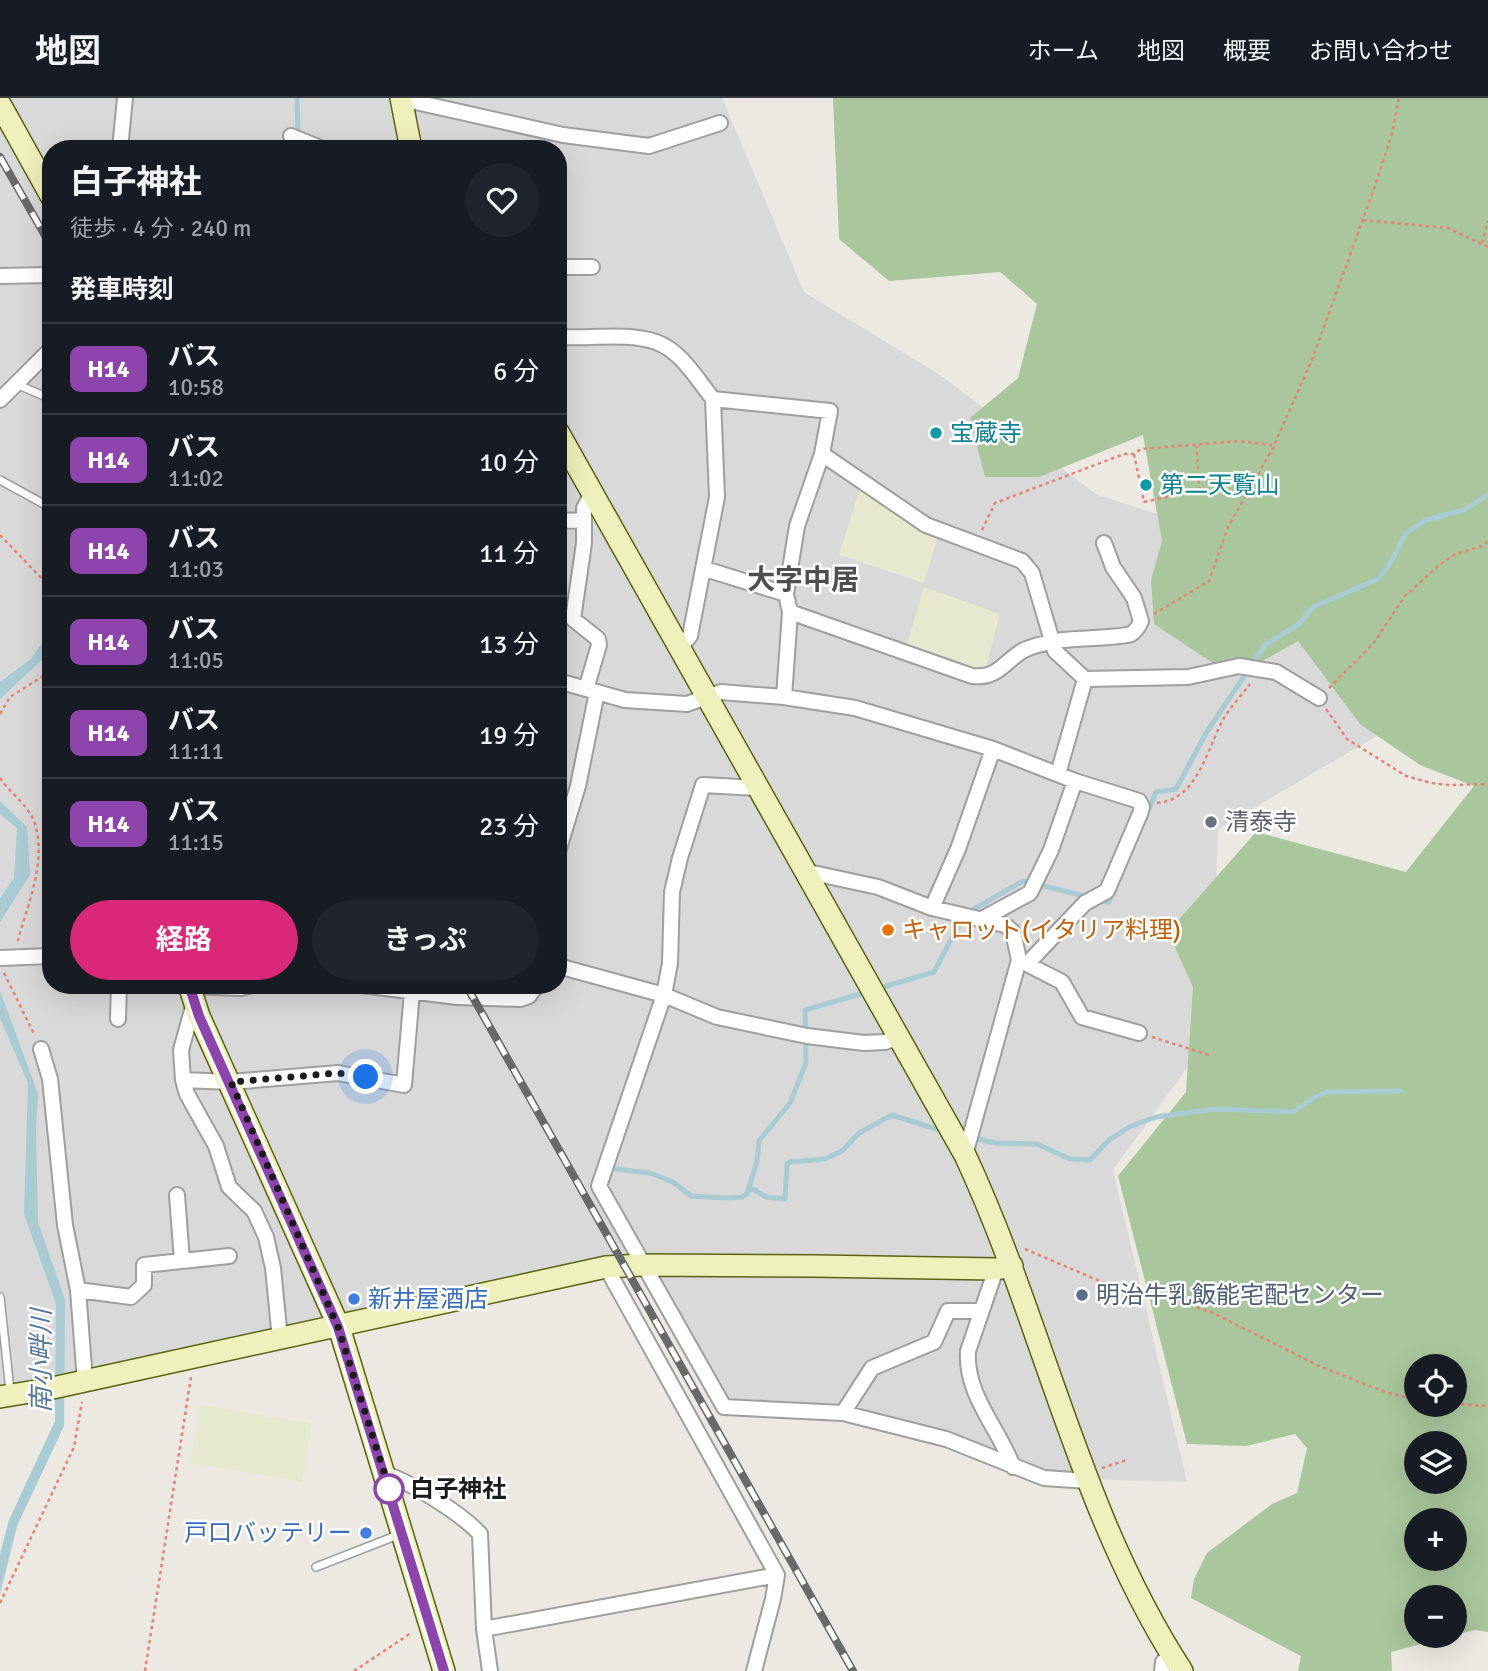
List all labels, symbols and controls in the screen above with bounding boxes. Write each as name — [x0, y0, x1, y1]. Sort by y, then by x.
text: 地図 — [35, 31, 101, 72]
text: ホーム — [1028, 36, 1099, 66]
text: 地図 — [1137, 36, 1185, 66]
text: 概要 — [1223, 36, 1271, 66]
text: お問い合わせ — [1309, 36, 1453, 66]
text: 白子神社 — [70, 162, 202, 203]
button: heart — [465, 163, 539, 237]
text: 徒歩 · 4 分 · 240 m — [70, 214, 251, 243]
text: 発車時刻 — [70, 274, 174, 306]
text: バス — [168, 341, 220, 373]
text: H14 — [87, 354, 130, 384]
text: 6 分 — [493, 356, 539, 388]
text: 10:58 — [168, 373, 224, 402]
place label: 宝蔵寺 — [950, 418, 1022, 448]
marker: 宝蔵寺 — [928, 425, 944, 441]
text: バス — [168, 432, 220, 464]
text: H14 — [87, 445, 130, 475]
text: 10 分 — [479, 447, 539, 479]
text: 11:02 — [168, 464, 224, 493]
place label: 第二天覧山 — [1160, 470, 1280, 500]
marker: 第二天覧山 — [1138, 477, 1154, 493]
text: バス — [168, 523, 220, 555]
text: H14 — [87, 536, 130, 566]
text: 11 分 — [479, 538, 539, 570]
text: 11:03 — [168, 555, 224, 584]
district label: 大字中居 — [747, 563, 859, 597]
text: バス — [168, 614, 220, 646]
text: H14 — [87, 627, 130, 657]
text: 13 分 — [479, 629, 539, 661]
text: 11:05 — [168, 646, 224, 675]
text: バス — [168, 705, 220, 737]
text: H14 — [87, 718, 130, 748]
text: 19 分 — [479, 720, 539, 752]
text: 11:11 — [168, 737, 224, 766]
text: バス — [168, 796, 220, 828]
place label: 清泰寺 — [1225, 807, 1297, 837]
text: H14 — [87, 809, 130, 839]
text: 23 分 — [479, 811, 539, 843]
marker: 清泰寺 — [1203, 814, 1219, 830]
text: 11:15 — [168, 828, 224, 857]
button: 経路 — [70, 900, 298, 980]
button: きっぷ — [312, 900, 539, 980]
place label: キャロット(イタリア料理) — [902, 915, 1181, 945]
marker: キャロット(イタリア料理) — [880, 922, 896, 938]
your location — [348, 1059, 383, 1094]
place label: 明治牛乳飯能宅配センター — [1096, 1280, 1384, 1310]
place label: 新井屋酒店 — [368, 1284, 488, 1314]
marker: 明治牛乳飯能宅配センター — [1074, 1287, 1090, 1303]
marker: 新井屋酒店 — [346, 1291, 362, 1307]
water label: 南小畔川 — [26, 1306, 58, 1413]
map controls — [1404, 1354, 1467, 1648]
button: locate — [1404, 1354, 1467, 1417]
button: layers — [1404, 1431, 1467, 1494]
marker: 白子神社 — [374, 1474, 404, 1504]
place label: 白子神社 — [410, 1474, 506, 1504]
button: + — [1404, 1508, 1467, 1571]
place label: 戸口バッテリー — [184, 1518, 352, 1548]
marker: 戸口バッテリー — [358, 1525, 374, 1541]
button: − — [1404, 1585, 1467, 1648]

